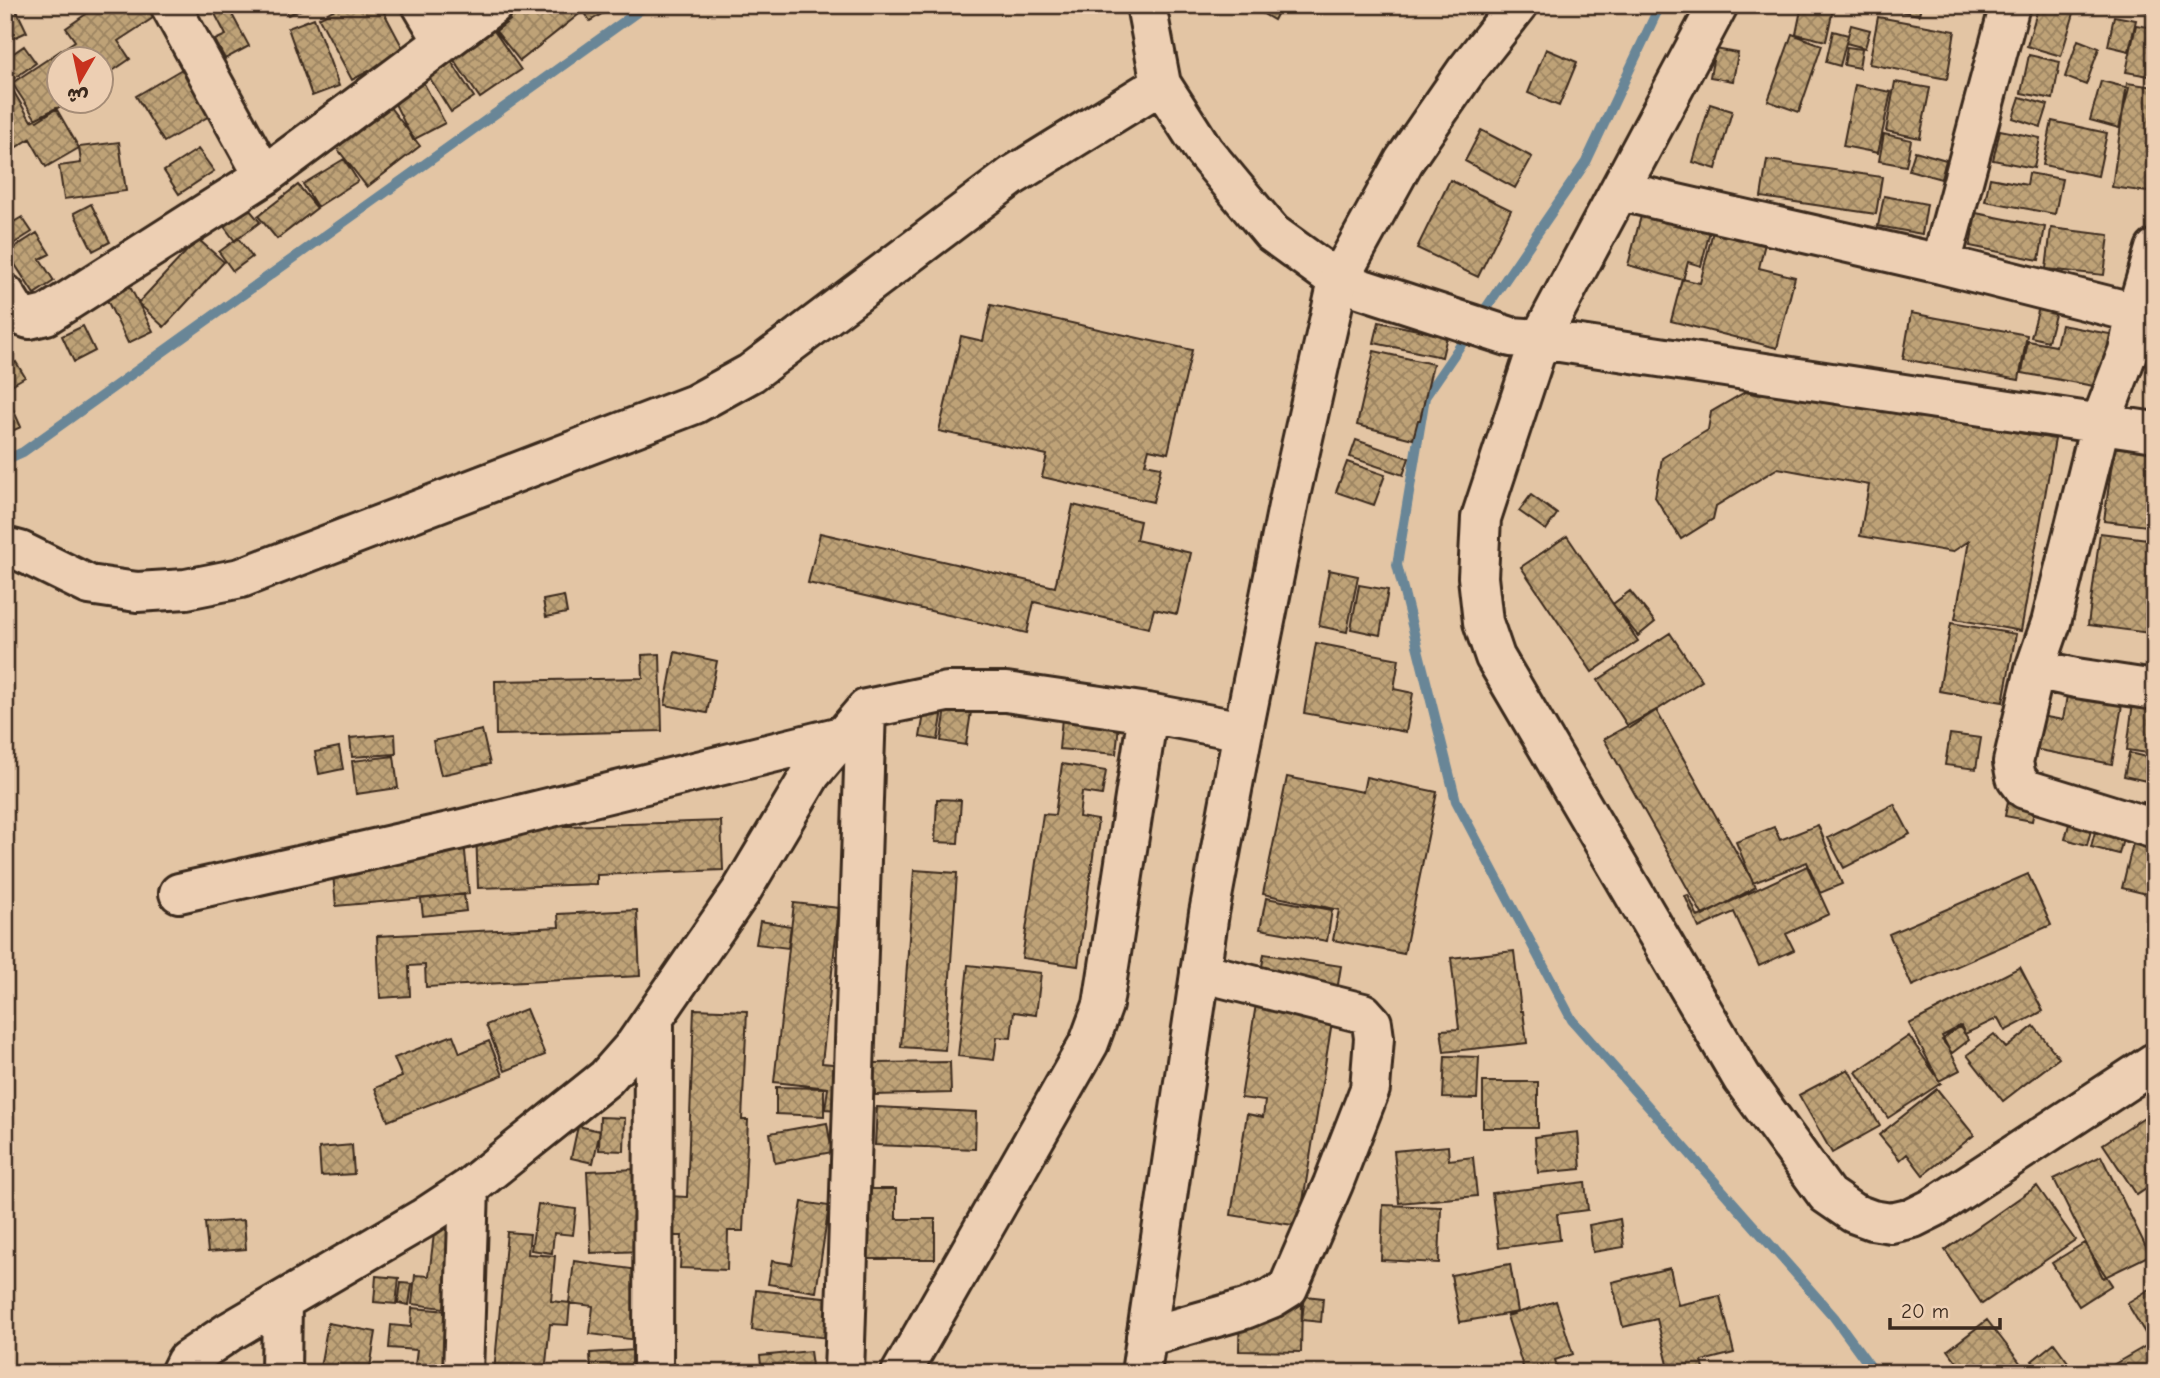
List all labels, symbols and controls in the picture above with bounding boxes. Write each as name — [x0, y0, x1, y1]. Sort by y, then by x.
north arrow — [46, 46, 116, 116]
text: ش — [65, 83, 90, 108]
scale bar — [1890, 1287, 2001, 1331]
text: 20 m — [1901, 1299, 1949, 1323]

